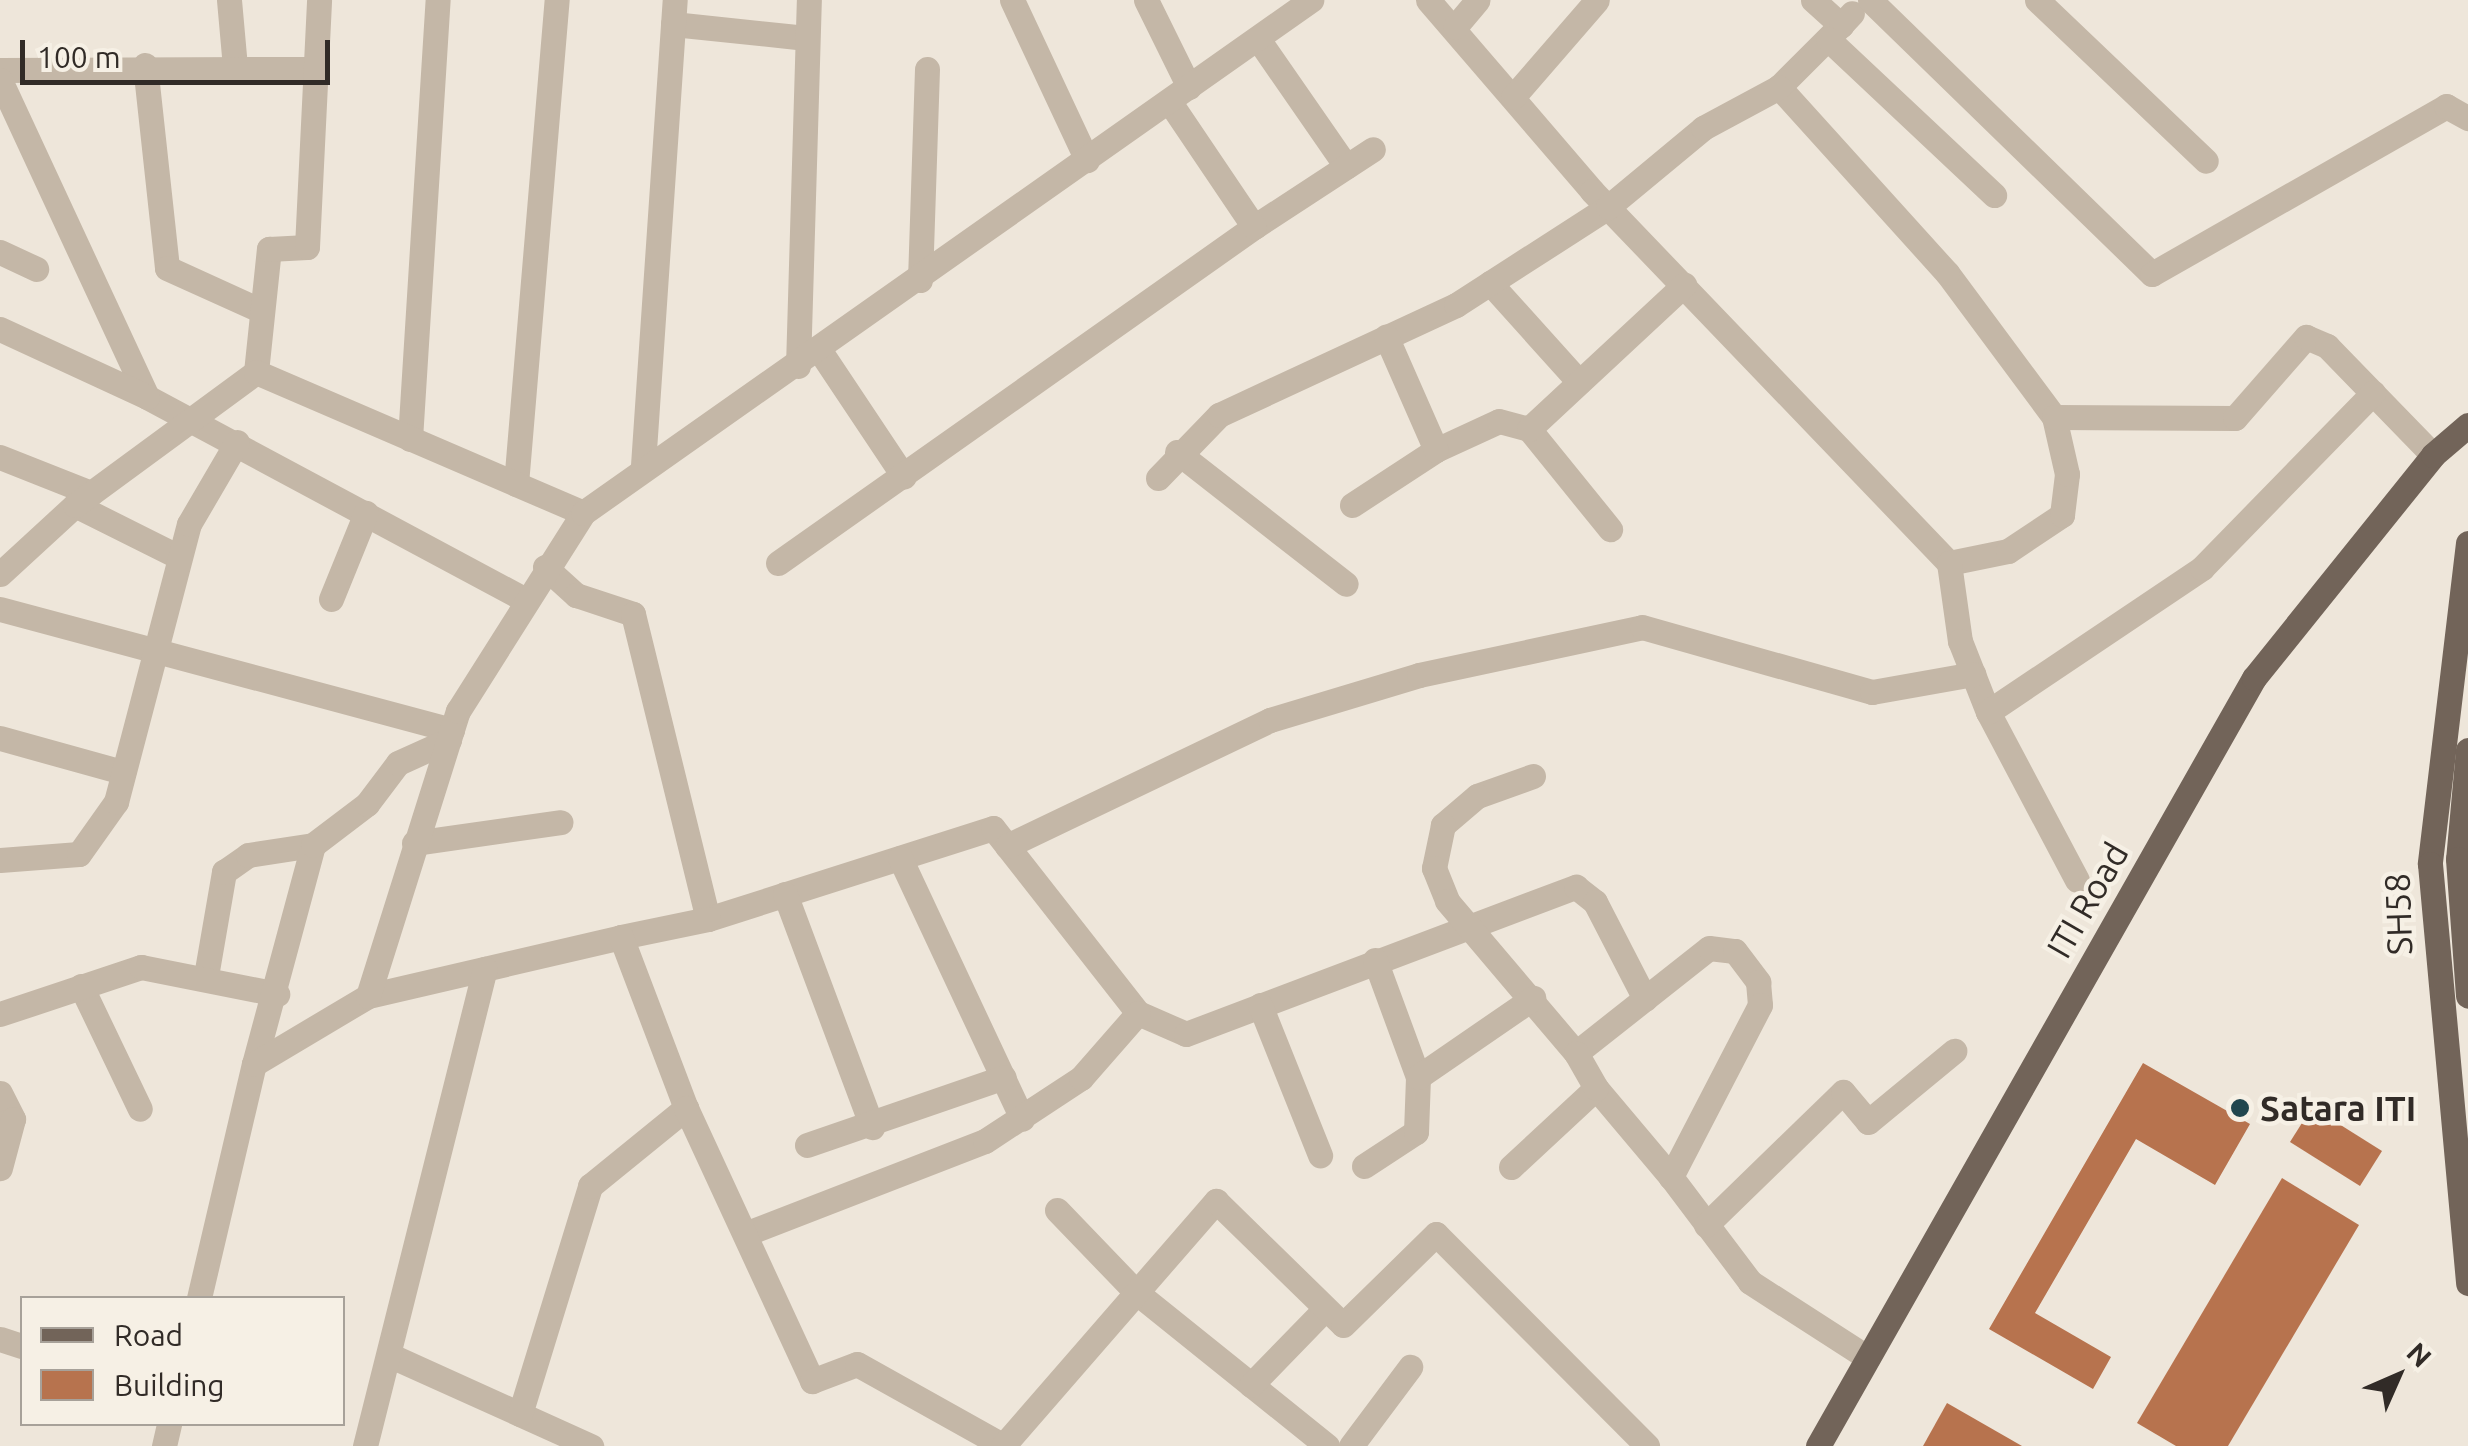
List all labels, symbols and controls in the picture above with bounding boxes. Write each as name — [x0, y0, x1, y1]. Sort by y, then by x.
scale bar — [25, 20, 335, 82]
text: 100 m — [37, 40, 121, 74]
street label: ITI Road — [2037, 835, 2137, 965]
street label: SH58 — [2376, 872, 2420, 956]
place label: Satara ITI — [2260, 1087, 2416, 1129]
marker: Satara ITI — [2229, 1097, 2251, 1119]
legend — [20, 1296, 345, 1426]
text: Road — [114, 1318, 183, 1352]
north arrow — [2348, 1326, 2448, 1426]
text: N — [2401, 1336, 2438, 1373]
text: Building — [114, 1368, 225, 1402]

